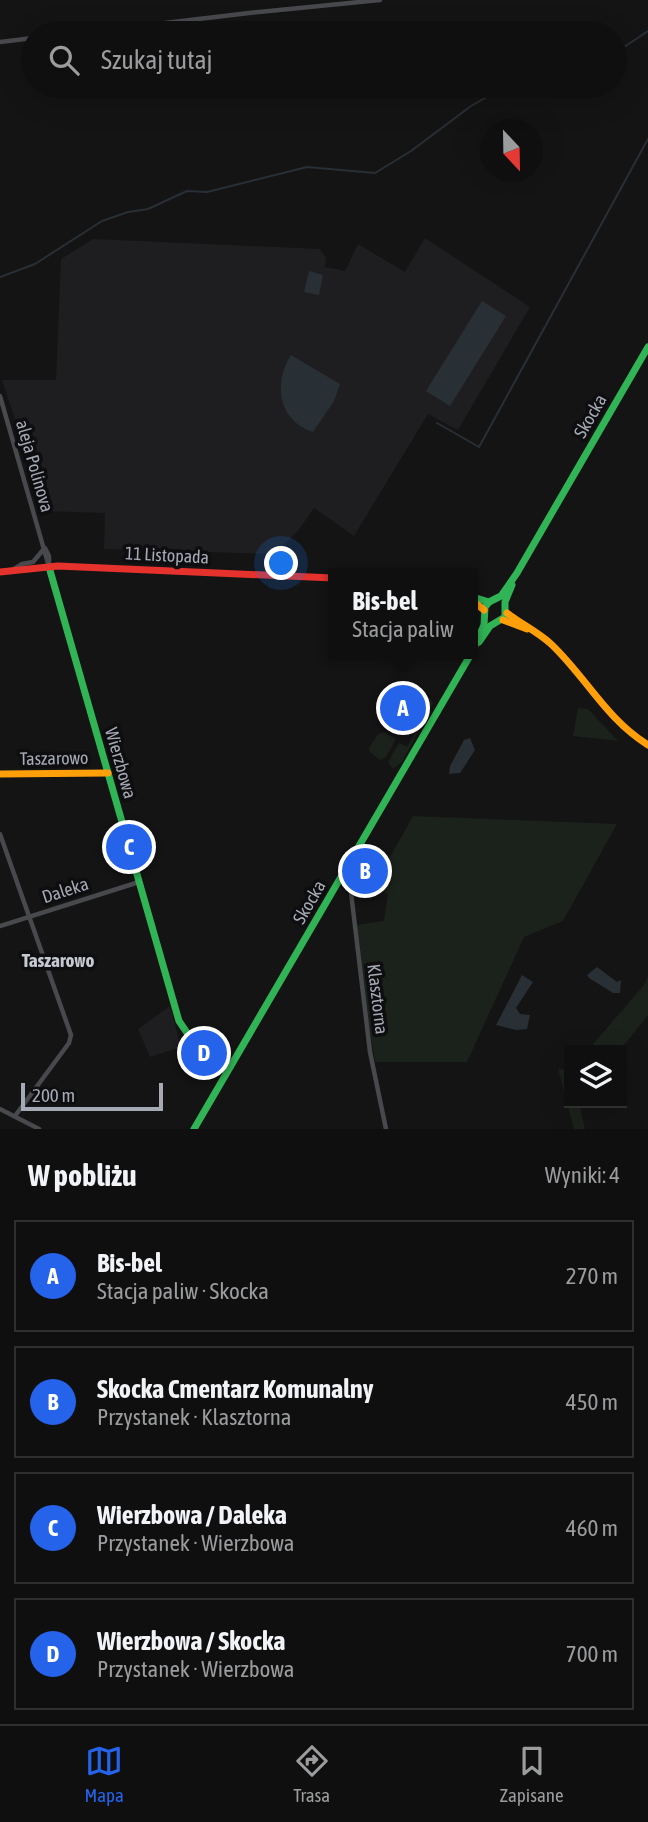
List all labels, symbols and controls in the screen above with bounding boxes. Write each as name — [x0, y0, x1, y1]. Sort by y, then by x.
search box — [21, 21, 627, 98]
icon: search — [45, 41, 83, 79]
text: Szukaj tutaj — [101, 45, 213, 75]
north arrow — [480, 119, 543, 182]
street label: Skocka — [569, 391, 611, 441]
street label: aleja Polinova — [12, 418, 58, 514]
street label: 11 Listopada — [124, 542, 210, 568]
your location — [264, 546, 298, 580]
popup — [328, 568, 478, 659]
text: Bis-bel — [352, 586, 417, 616]
text: Stacja paliw — [352, 616, 454, 642]
pin: A — [380, 682, 426, 734]
street label: Wierzbowa — [101, 725, 141, 801]
street label: Taszarowo — [19, 747, 89, 769]
pin: C — [106, 821, 152, 873]
pin: B — [342, 845, 388, 897]
street label: Daleka — [39, 873, 91, 907]
street label: Skocka — [288, 877, 330, 927]
district label: Taszarowo — [22, 949, 94, 971]
street label: Klasztorna — [363, 963, 393, 1035]
pin: D — [181, 1027, 227, 1079]
map controls — [564, 1045, 627, 1108]
button: layers — [564, 1045, 627, 1108]
scale bar — [21, 1080, 163, 1112]
text: 200 m — [32, 1084, 75, 1106]
text: W pobliżu — [28, 1158, 137, 1192]
text: Wyniki: 4 — [545, 1162, 620, 1188]
text: Bis-bel — [97, 1248, 162, 1278]
text: A — [47, 1263, 59, 1289]
text: 270 m — [566, 1263, 618, 1289]
text: Stacja paliw · Skocka — [97, 1278, 269, 1304]
text: Skocka Cmentarz Komunalny — [97, 1374, 373, 1404]
text: B — [48, 1389, 58, 1415]
text: 450 m — [566, 1389, 618, 1415]
text: Przystanek · Klasztorna — [97, 1404, 292, 1430]
text: Wierzbowa / Daleka — [97, 1500, 287, 1530]
text: C — [48, 1515, 58, 1541]
text: 460 m — [566, 1515, 618, 1541]
text: Przystanek · Wierzbowa — [97, 1530, 294, 1556]
text: Wierzbowa / Skocka — [97, 1626, 285, 1656]
text: D — [47, 1641, 59, 1667]
text: 700 m — [566, 1641, 618, 1667]
text: Przystanek · Wierzbowa — [97, 1656, 294, 1682]
tab: Mapa — [84, 1742, 124, 1806]
tab: Trasa — [293, 1742, 331, 1806]
tab: Zapisane — [499, 1742, 564, 1806]

